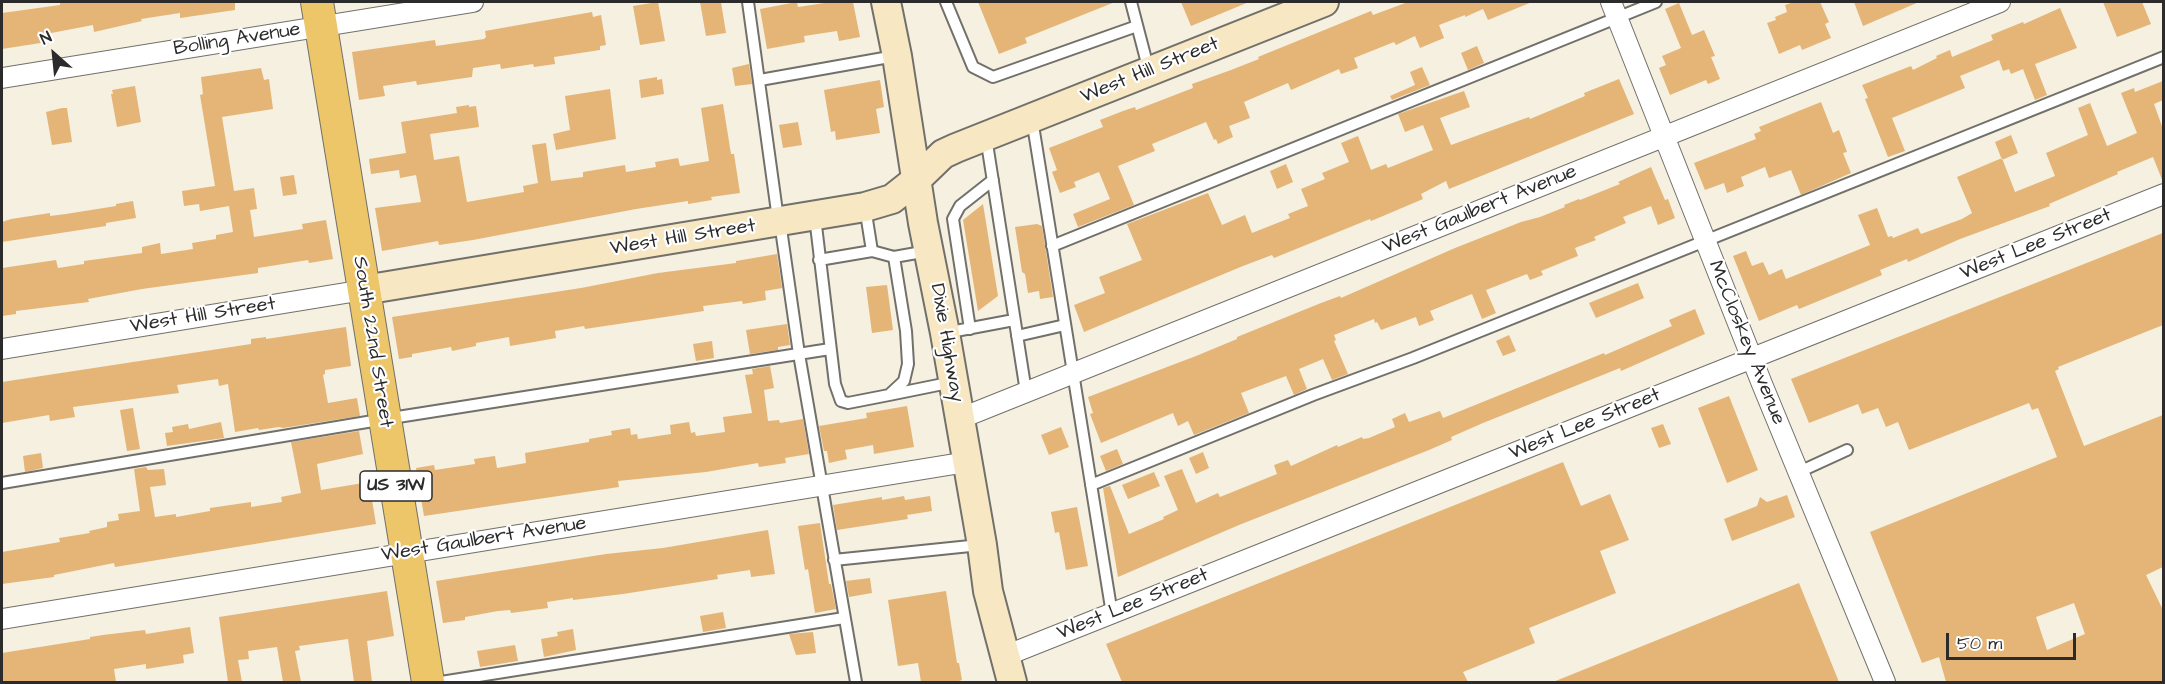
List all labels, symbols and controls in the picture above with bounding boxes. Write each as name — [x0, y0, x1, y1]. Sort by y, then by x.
street label: Bolling Avenue — [172, 18, 302, 62]
north arrow — [24, 24, 84, 84]
text: N — [36, 26, 55, 50]
street label: West Hill Street — [1077, 32, 1223, 110]
street label: West Gaulbert Avenue — [1379, 160, 1581, 260]
street label: West Lee Street — [1957, 204, 2115, 286]
street label: West Hill Street — [609, 215, 757, 261]
street label: South 22nd Street — [347, 255, 397, 429]
street label: McCloskey Avenue — [1702, 257, 1790, 429]
street label: Dixie Highway — [924, 282, 968, 404]
street label: West Hill Street — [129, 293, 277, 339]
street label: West Lee Street — [1506, 384, 1664, 466]
road number: US 31W — [360, 471, 432, 501]
street label: West Gaulbert Avenue — [380, 512, 588, 568]
street label: West Lee Street — [1054, 564, 1212, 646]
scale bar — [1949, 621, 2080, 659]
text: 50 m — [1957, 631, 2002, 656]

